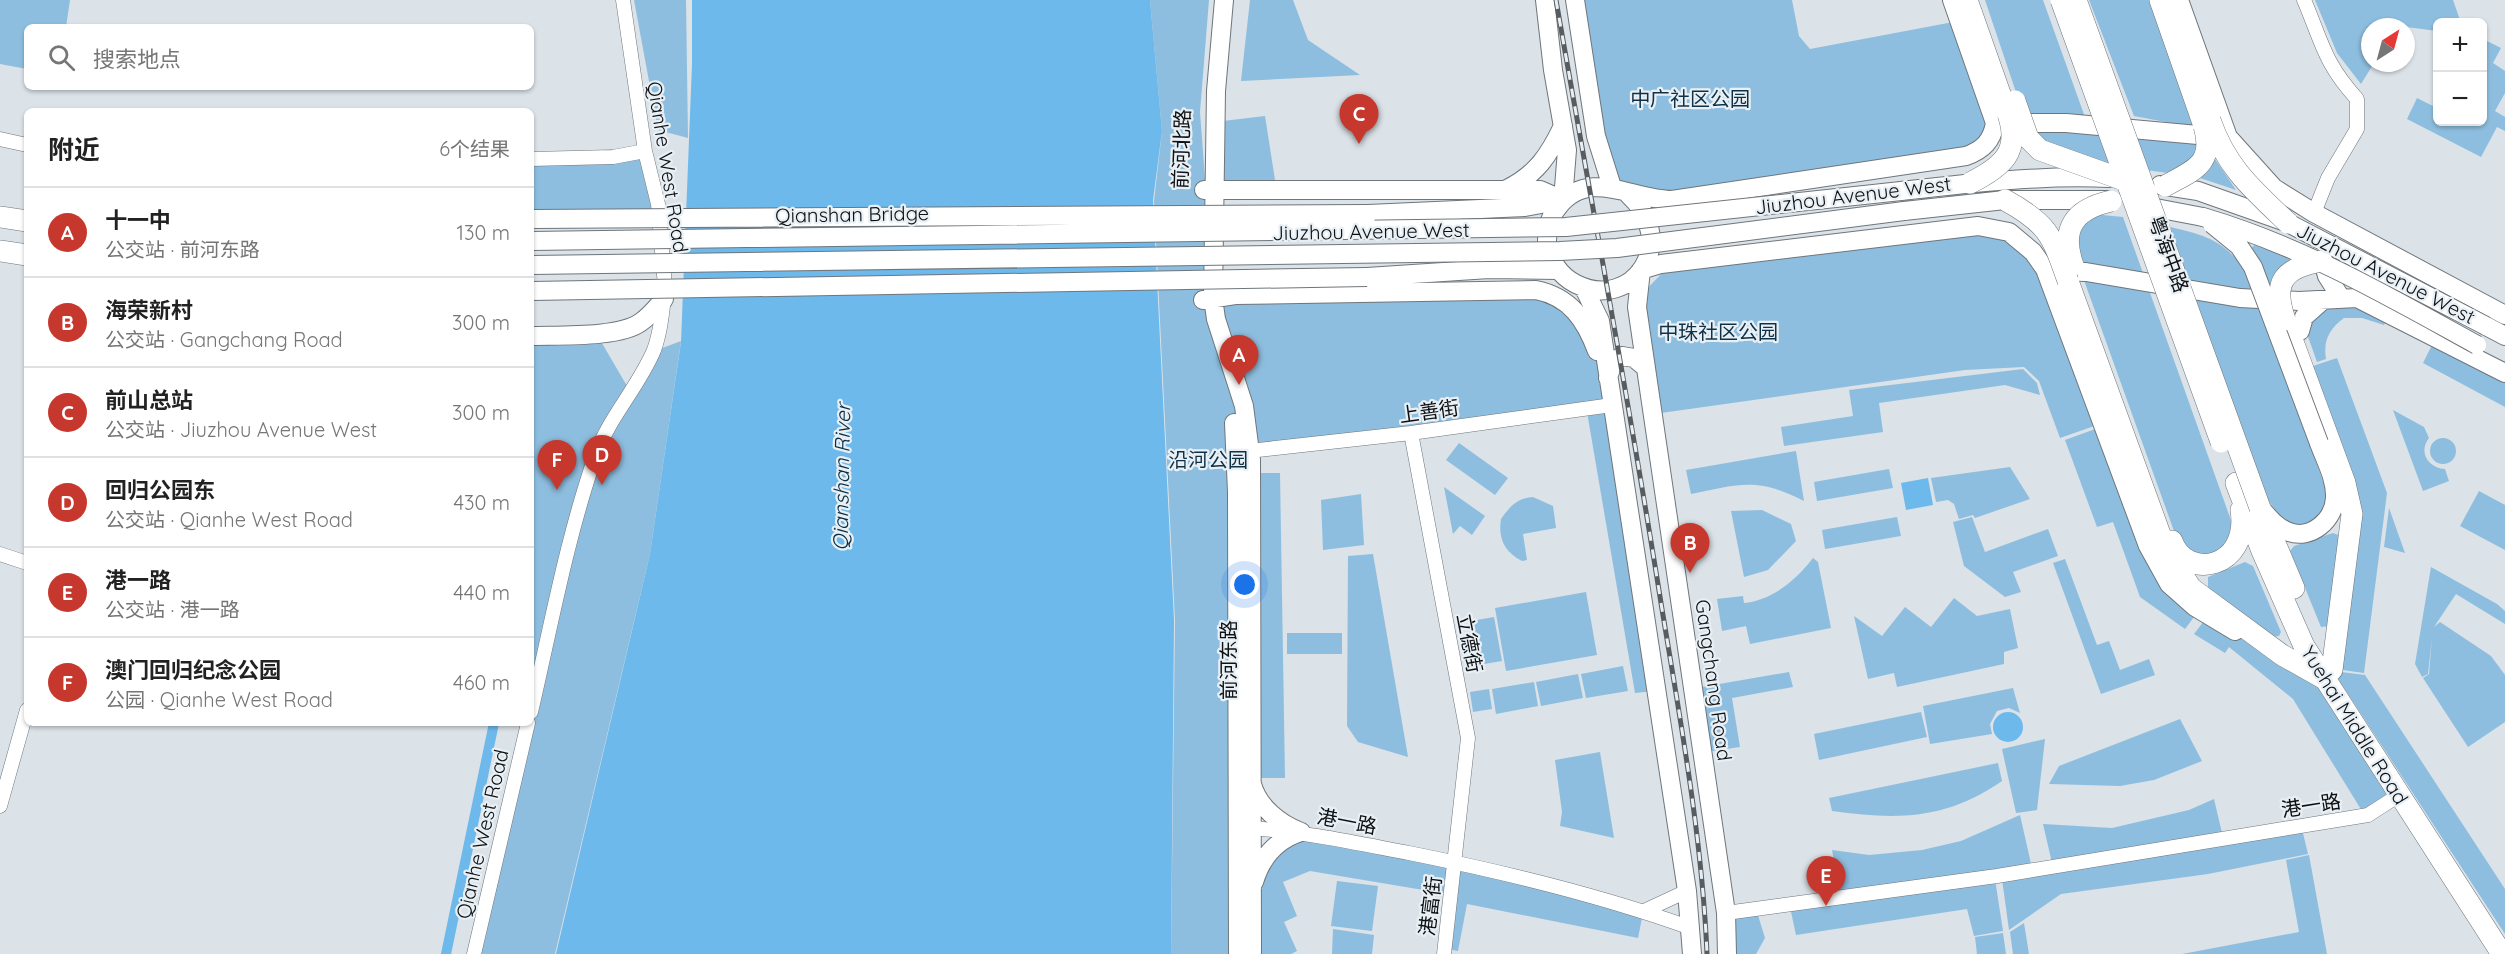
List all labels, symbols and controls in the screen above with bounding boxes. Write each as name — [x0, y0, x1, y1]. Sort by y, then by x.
north arrow — [2361, 18, 2415, 72]
map controls — [2433, 18, 2487, 126]
button: + — [2433, 18, 2487, 72]
search box — [24, 24, 534, 90]
icon: search — [45, 41, 78, 74]
text: 搜索地点 — [93, 45, 181, 73]
button: − — [2433, 72, 2487, 126]
street label: Qianhe West Road — [642, 80, 694, 254]
park label: 中广社区公园 — [1630, 86, 1750, 111]
pin: C — [1340, 94, 1378, 144]
street label: 前河北路 — [1167, 109, 1195, 189]
text: 附近 — [48, 133, 100, 166]
text: 6个结果 — [439, 136, 510, 161]
street label: Jiuzhou Avenue West — [1754, 171, 1953, 219]
street label: Qianshan Bridge — [775, 200, 929, 228]
text: 十一中 — [105, 206, 171, 234]
street label: 粤海中路 — [2144, 212, 2194, 296]
street label: Jiuzhou Avenue West — [1272, 217, 1470, 245]
street label: Jiuzhou Avenue West — [2292, 217, 2480, 329]
text: A — [61, 220, 74, 245]
text: 130 m — [457, 220, 510, 245]
text: 公交站 · 前河东路 — [105, 237, 260, 262]
text: 海荣新村 — [105, 296, 193, 324]
text: B — [61, 310, 74, 335]
text: 300 m — [452, 310, 510, 335]
park label: 中珠社区公园 — [1658, 319, 1778, 344]
text: 公交站 · Gangchang Road — [105, 327, 343, 352]
pin: A — [1220, 336, 1258, 385]
text: 前山总站 — [105, 386, 193, 414]
street label: 上善街 — [1398, 394, 1460, 428]
text: C — [61, 400, 74, 425]
text: 300 m — [452, 400, 510, 425]
water label: Qianshan River — [827, 400, 855, 551]
text: 公交站 · Jiuzhou Avenue West — [105, 417, 377, 442]
pin: D — [582, 436, 622, 485]
pin: F — [538, 440, 576, 490]
park label: 沿河公园 — [1168, 447, 1248, 472]
text: 回归公园东 — [105, 476, 215, 504]
text: D — [60, 490, 75, 515]
text: 430 m — [453, 490, 510, 515]
text: 公交站 · Qianhe West Road — [105, 507, 353, 532]
pin: B — [1670, 524, 1710, 573]
text: 港一路 — [105, 566, 171, 594]
your location — [1230, 570, 1259, 599]
text: E — [62, 580, 73, 605]
text: 440 m — [453, 580, 510, 605]
text: 公交站 · 港一路 — [105, 597, 240, 622]
street label: Gangchang Road — [1690, 598, 1738, 762]
street label: 立德街 — [1452, 611, 1488, 675]
street label: 前河东路 — [1216, 620, 1241, 700]
street label: Yuehai Middle Road — [2296, 641, 2414, 809]
text: 澳门回归纪念公园 — [105, 656, 281, 684]
text: F — [62, 670, 73, 695]
text: 460 m — [453, 670, 510, 695]
text: 公园 · Qianhe West Road — [105, 687, 333, 712]
street label: Qianhe West Road — [450, 747, 514, 921]
street label: 港一路 — [2279, 788, 2343, 822]
street label: 港一路 — [1315, 803, 1379, 839]
pin: E — [1806, 856, 1846, 906]
street label: 港富街 — [1414, 875, 1446, 937]

